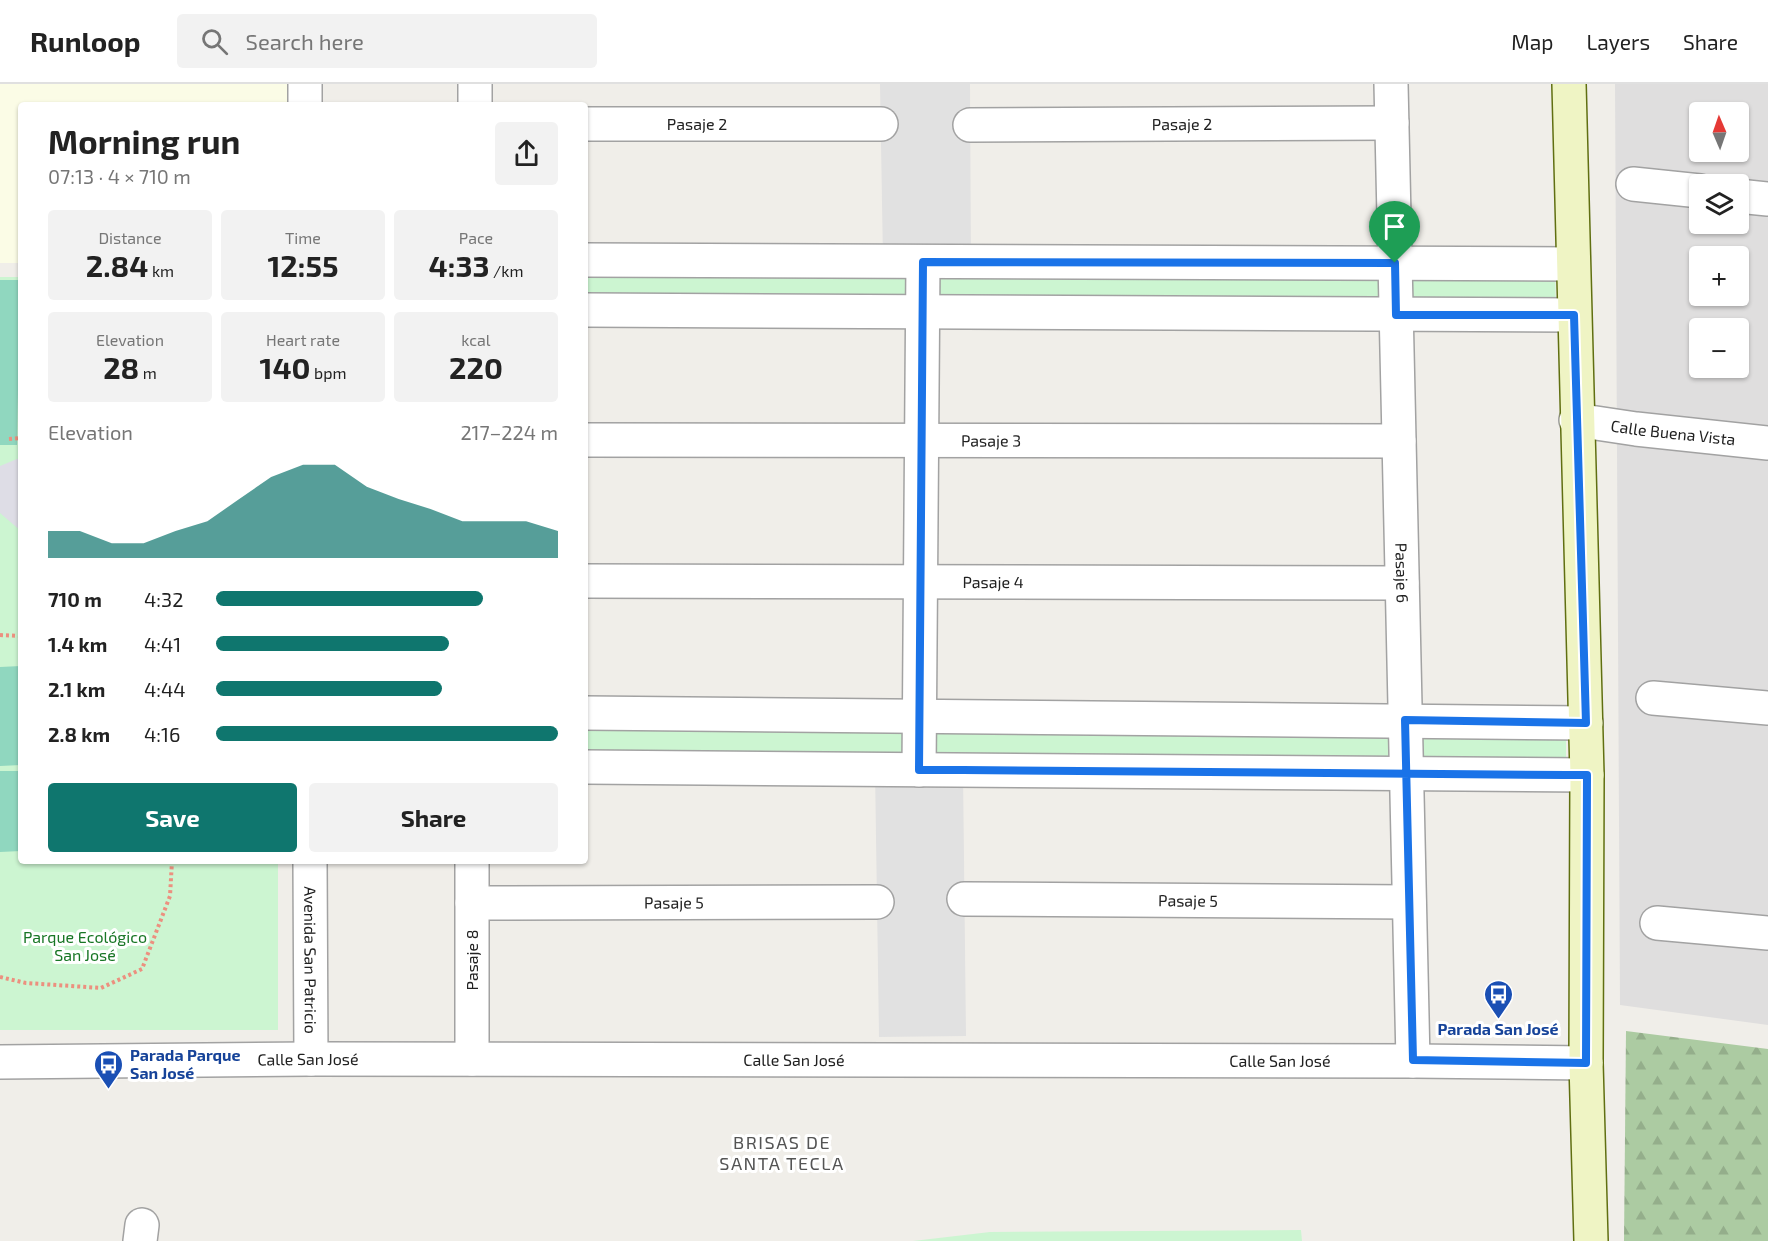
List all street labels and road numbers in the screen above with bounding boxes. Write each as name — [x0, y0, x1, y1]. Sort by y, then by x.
street label: Pasaje 2 — [667, 114, 727, 134]
street label: Pasaje 2 — [1152, 114, 1212, 134]
street label: Calle Buena Vista — [1610, 415, 1736, 448]
street label: Pasaje 3 — [961, 430, 1021, 451]
street label: Pasaje 6 — [1392, 542, 1413, 603]
street label: Pasaje 4 — [962, 572, 1024, 592]
street label: Avenida San Patricio — [301, 886, 321, 1034]
street label: Pasaje 5 — [1158, 890, 1218, 911]
street label: Pasaje 5 — [644, 892, 704, 912]
street label: Pasaje 8 — [462, 930, 482, 990]
street label: Calle San José — [257, 1049, 359, 1069]
street label: Calle San José — [743, 1050, 845, 1069]
street label: Calle San José — [1229, 1051, 1331, 1070]

